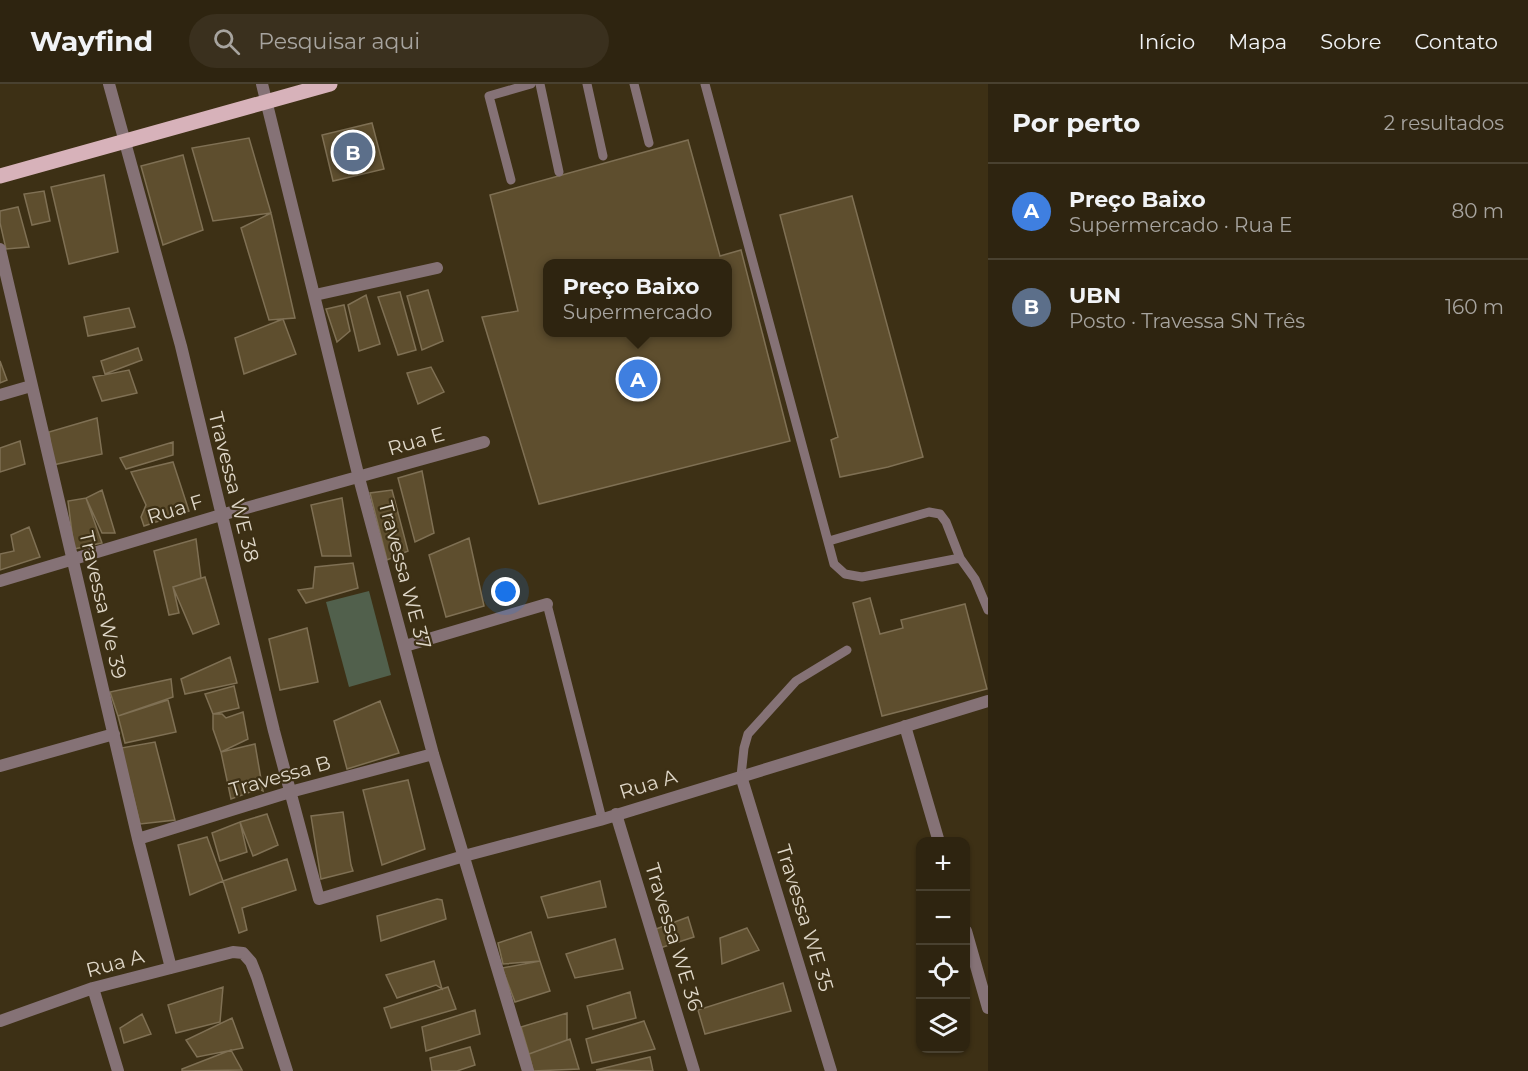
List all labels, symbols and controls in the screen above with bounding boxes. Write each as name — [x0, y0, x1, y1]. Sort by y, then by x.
search box — [189, 14, 609, 68]
text: Wayfind — [30, 24, 153, 58]
icon: search — [210, 25, 243, 58]
text: Pesquisar aqui — [258, 28, 420, 55]
text: Início — [1139, 29, 1195, 54]
text: Mapa — [1228, 29, 1287, 54]
text: Sobre — [1320, 29, 1381, 54]
text: Contato — [1414, 29, 1498, 54]
text: Por perto — [1012, 107, 1140, 139]
text: 2 resultados — [1384, 111, 1504, 135]
pin: B — [334, 130, 372, 174]
text: Preço Baixo — [1069, 186, 1206, 213]
text: A — [1024, 199, 1039, 223]
text: 80 m — [1452, 199, 1504, 223]
text: Supermercado · Rua E — [1069, 213, 1292, 237]
popup — [543, 259, 732, 337]
text: Preço Baixo — [563, 273, 700, 300]
text: UBN — [1069, 282, 1121, 309]
text: B — [1024, 295, 1039, 319]
text: 160 m — [1445, 295, 1504, 319]
text: Supermercado — [563, 300, 712, 324]
text: Posto · Travessa SN Três — [1069, 309, 1305, 333]
pin: A — [618, 356, 658, 402]
street label: Travessa WE 38 — [204, 409, 264, 565]
street label: Rua E — [385, 421, 447, 461]
street label: Rua F — [144, 489, 206, 529]
street label: Travessa WE 37 — [374, 498, 436, 652]
street label: Travessa We 39 — [74, 529, 132, 681]
your location — [491, 577, 520, 606]
street label: Travessa B — [227, 750, 333, 802]
street label: Rua A — [616, 764, 680, 804]
map controls — [916, 837, 970, 1053]
button: + — [916, 837, 970, 891]
street label: Travessa WE 35 — [771, 842, 839, 994]
street label: Travessa WE 36 — [640, 860, 708, 1014]
button: − — [916, 891, 970, 945]
street label: Rua A — [83, 944, 147, 982]
button: locate — [916, 945, 970, 999]
button: layers — [916, 999, 970, 1053]

